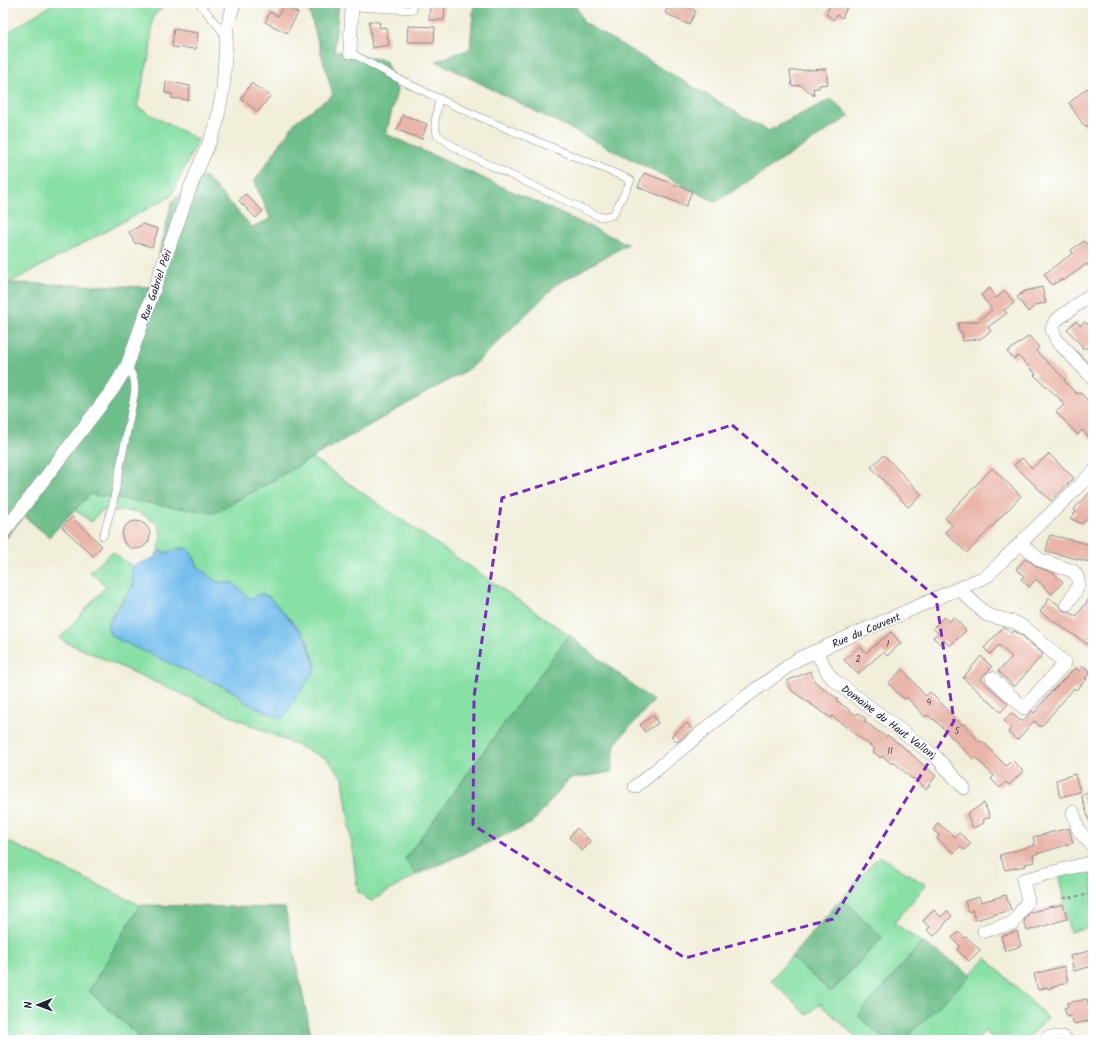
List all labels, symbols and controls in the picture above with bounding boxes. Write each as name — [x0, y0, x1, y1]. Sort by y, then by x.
street label: Rue Gabriel Péri — [136, 247, 178, 323]
street label: Rue du Couvent — [829, 608, 904, 653]
house number: 1 — [887, 637, 890, 652]
house number: 2 — [855, 652, 861, 667]
street label: Domaine du Haut Vallon — [837, 681, 938, 763]
house number: 4 — [927, 695, 932, 710]
house number: 5 — [955, 724, 961, 739]
house number: 11 — [887, 744, 893, 759]
north arrow — [18, 985, 58, 1025]
text: N — [20, 1001, 38, 1009]

